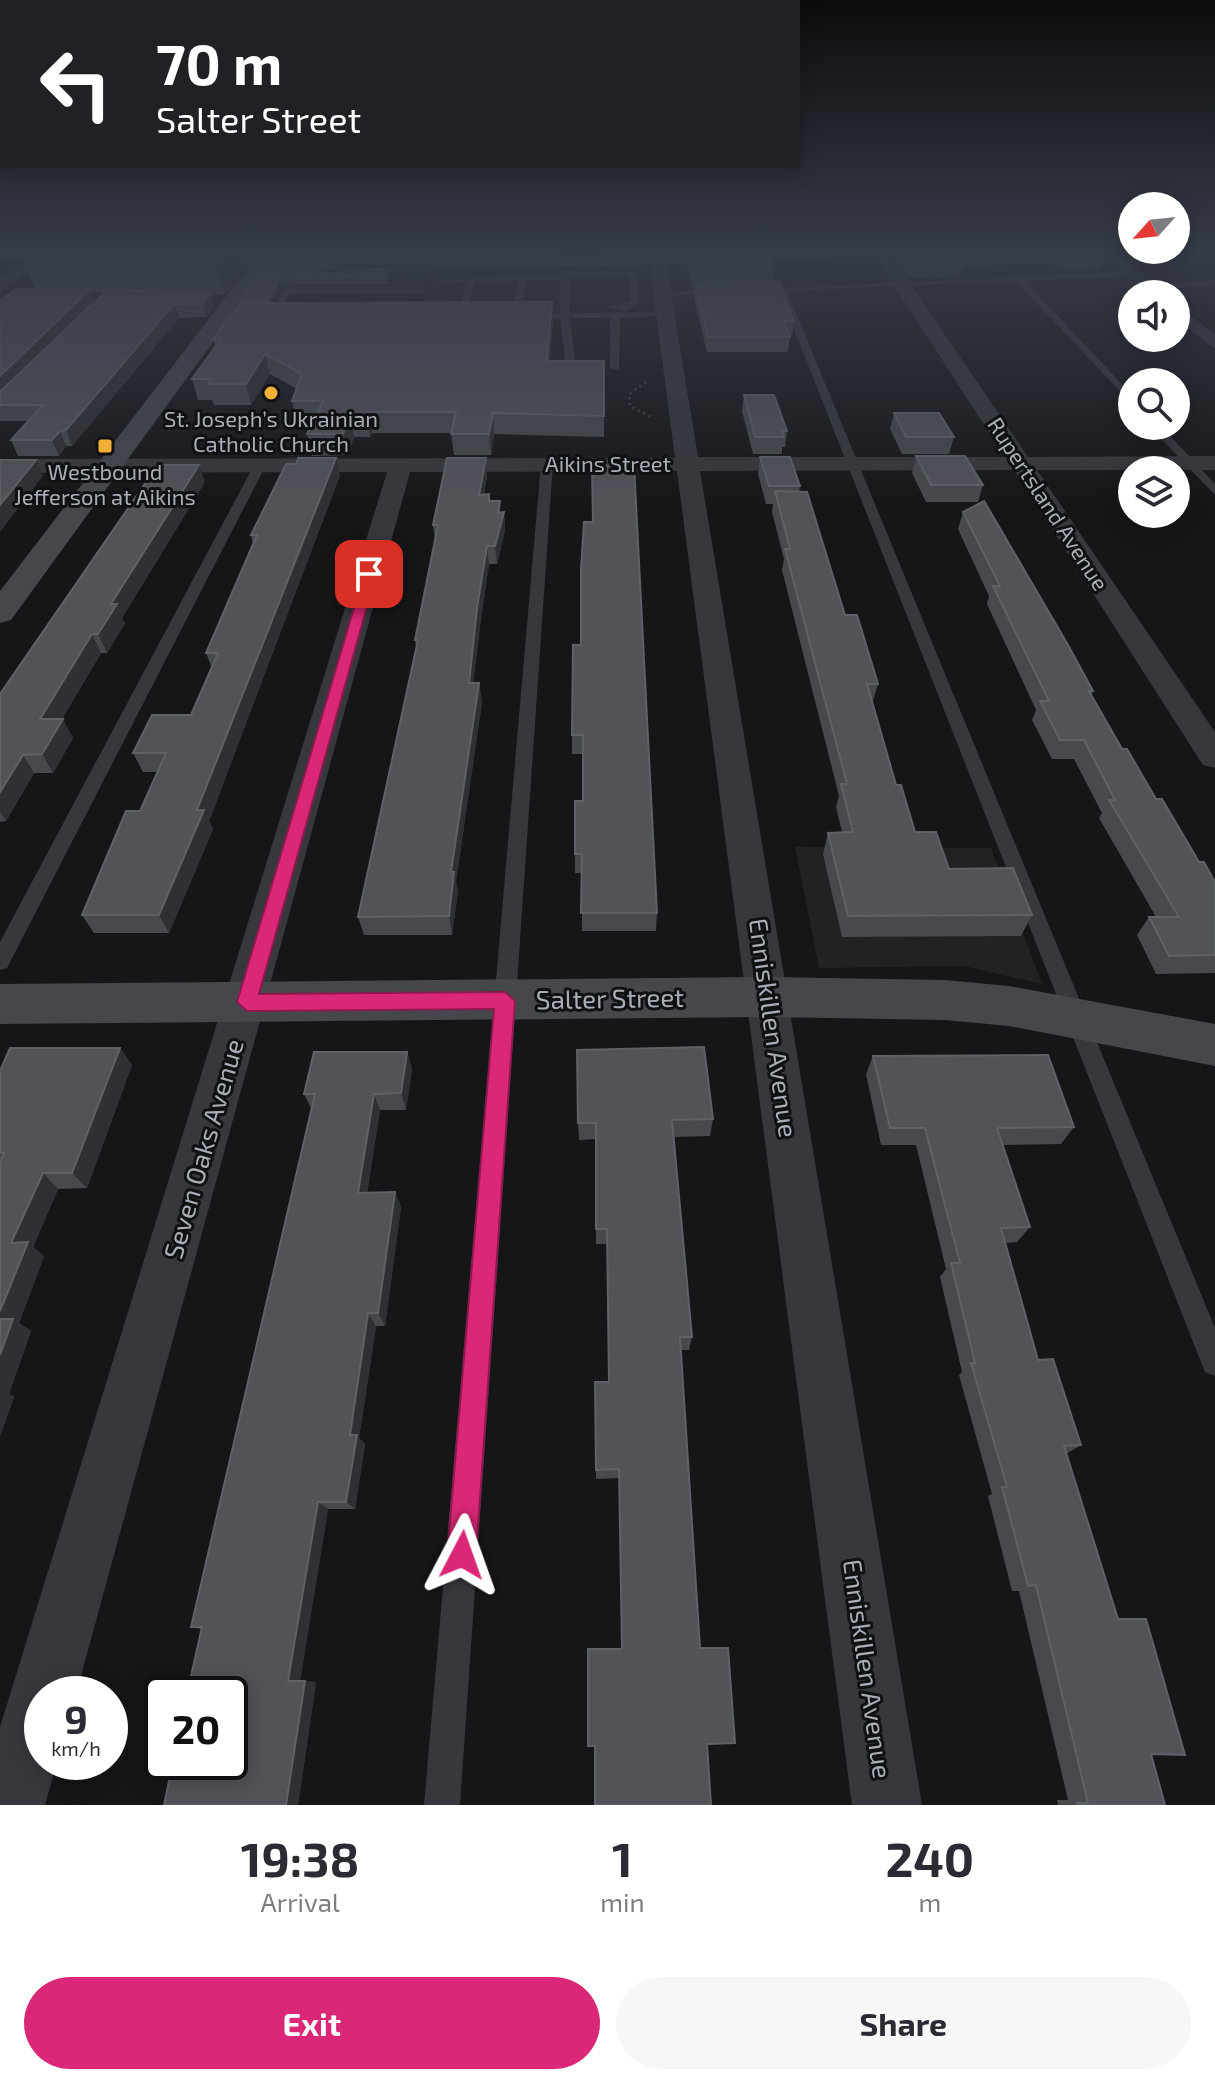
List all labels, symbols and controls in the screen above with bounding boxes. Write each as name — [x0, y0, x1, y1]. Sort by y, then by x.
text: 70 m — [156, 29, 282, 96]
icon: left — [24, 32, 128, 136]
text: Salter Street — [156, 97, 361, 140]
north arrow — [1118, 192, 1190, 264]
map controls — [1118, 192, 1190, 528]
button: sound — [1118, 280, 1190, 352]
button: search — [1118, 368, 1190, 440]
marker: St. Joseph’s Ukrainian Catholic Church — [262, 384, 280, 402]
place label: St. Joseph’s Ukrainian Catholic Church — [164, 405, 378, 456]
street label: Rupertsland Avenue — [983, 412, 1115, 595]
marker: Westbound Jefferson at Aikins — [96, 437, 114, 455]
street label: Aikins Street — [545, 450, 671, 476]
button: layers — [1118, 456, 1190, 528]
place label: Westbound Jefferson at Aikins — [14, 458, 196, 509]
pin — [335, 540, 403, 608]
icon: arrive — [347, 552, 391, 596]
street label: Enniskillen Avenue — [744, 916, 805, 1139]
street label: Salter Street — [536, 981, 684, 1014]
street label: Seven Oaks Avenue — [156, 1035, 249, 1262]
position arrow — [420, 1513, 504, 1597]
street label: Enniskillen Avenue — [838, 1557, 899, 1780]
speed limit sign: 20 — [144, 1676, 248, 1780]
text: 9 — [64, 1694, 88, 1742]
text: km/h — [51, 1736, 101, 1760]
text: 19:38 — [241, 1829, 359, 1887]
text: 1 — [612, 1829, 633, 1887]
text: 240 — [885, 1829, 974, 1887]
text: Arrival — [261, 1886, 340, 1917]
text: min — [600, 1886, 645, 1917]
text: m — [918, 1886, 941, 1917]
button: Exit — [24, 1977, 600, 2069]
button: Share — [616, 1977, 1191, 2069]

